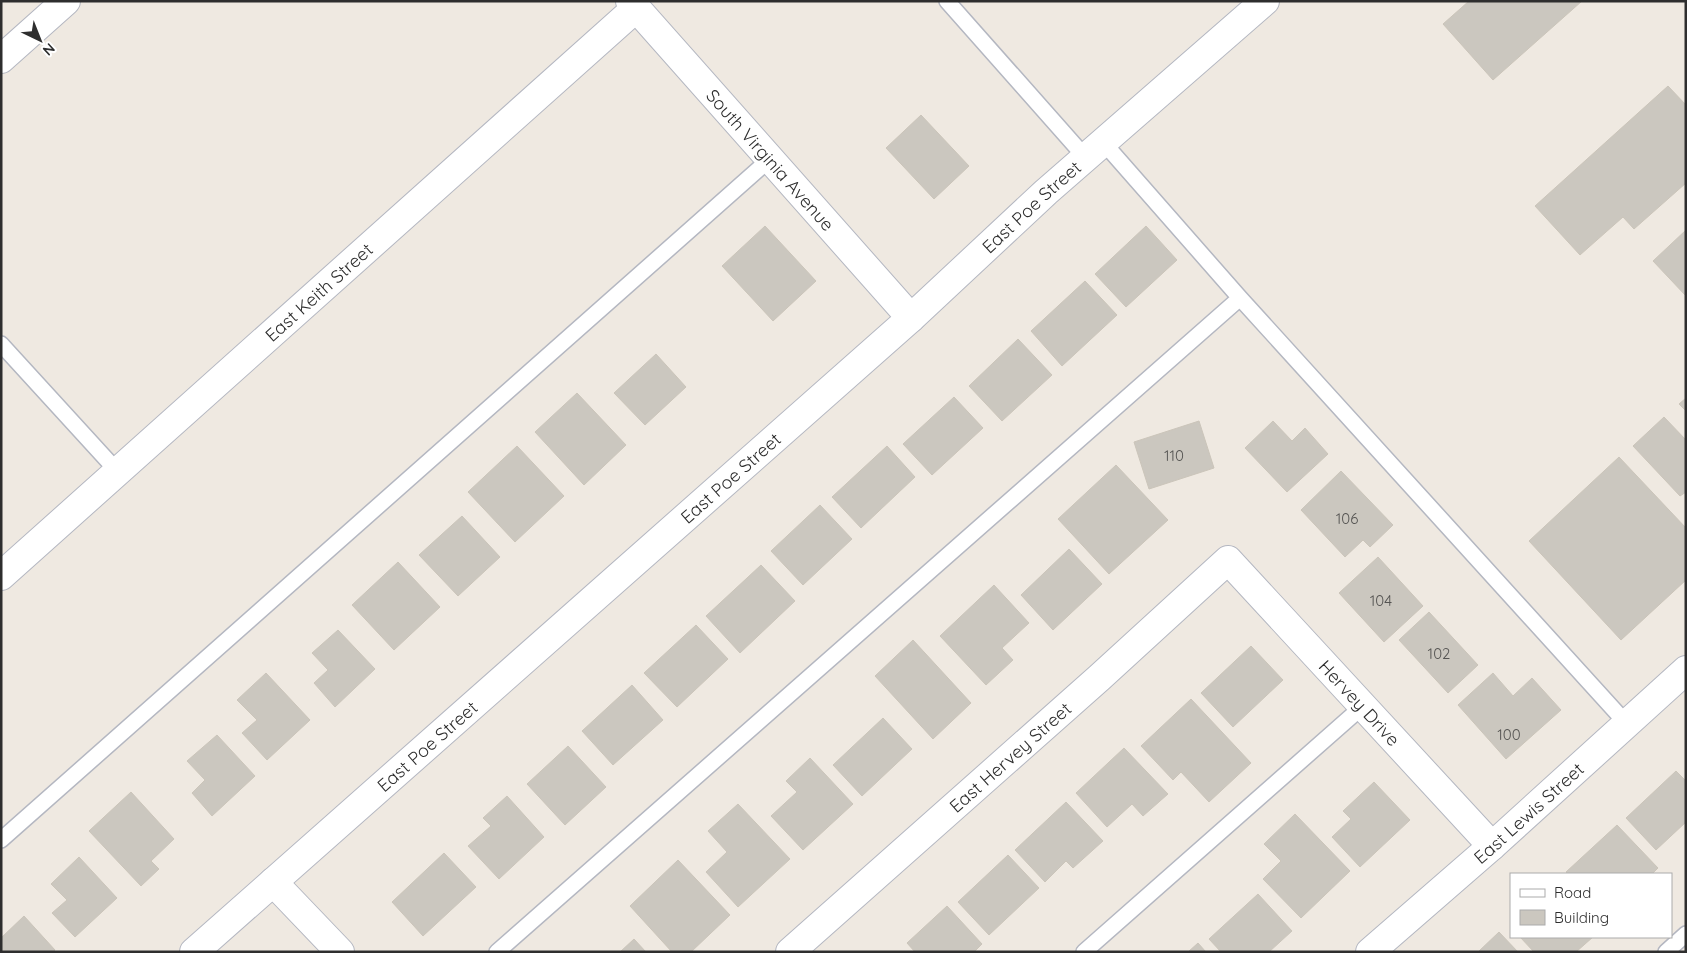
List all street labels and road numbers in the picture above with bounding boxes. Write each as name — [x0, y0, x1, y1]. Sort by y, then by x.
street label: South Virginia Avenue — [702, 84, 840, 235]
street label: East Poe Street — [977, 155, 1086, 258]
street label: East Keith Street — [260, 238, 377, 346]
street label: East Poe Street — [675, 427, 785, 528]
street label: Hervey Drive — [1314, 655, 1405, 751]
street label: East Poe Street — [372, 696, 482, 796]
street label: East Hervey Street — [944, 697, 1076, 817]
street label: East Lewis Street — [1469, 757, 1588, 868]

